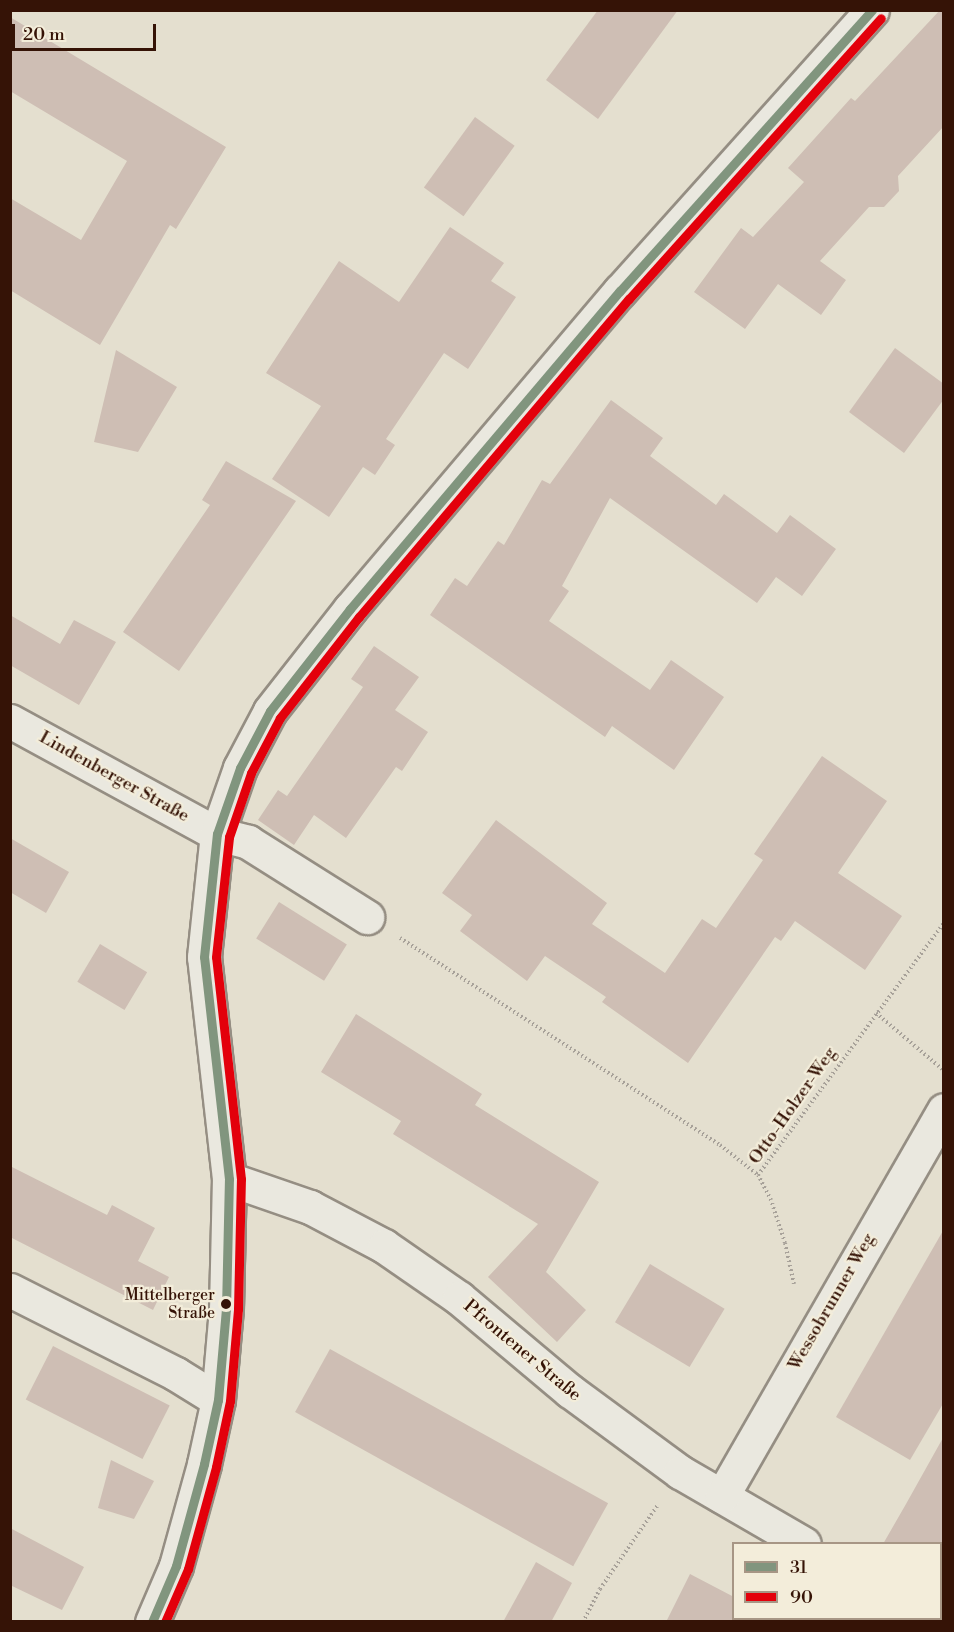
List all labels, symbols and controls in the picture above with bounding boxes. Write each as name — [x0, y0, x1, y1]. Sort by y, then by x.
scale bar — [15, 12, 159, 50]
text: 20 m — [23, 23, 65, 46]
street label: Lindenberger Straße — [35, 727, 193, 827]
street label: Otto-Holzer-Weg — [745, 1043, 841, 1169]
street label: Wessobrunner Weg — [784, 1230, 880, 1374]
place label: Mittelberger Straße — [125, 1285, 215, 1323]
street label: Pfrontener Straße — [459, 1296, 585, 1406]
marker: Mittelberger Straße — [220, 1298, 232, 1310]
legend — [732, 1542, 942, 1620]
text: 31 — [790, 1556, 807, 1579]
text: 90 — [790, 1586, 813, 1609]

